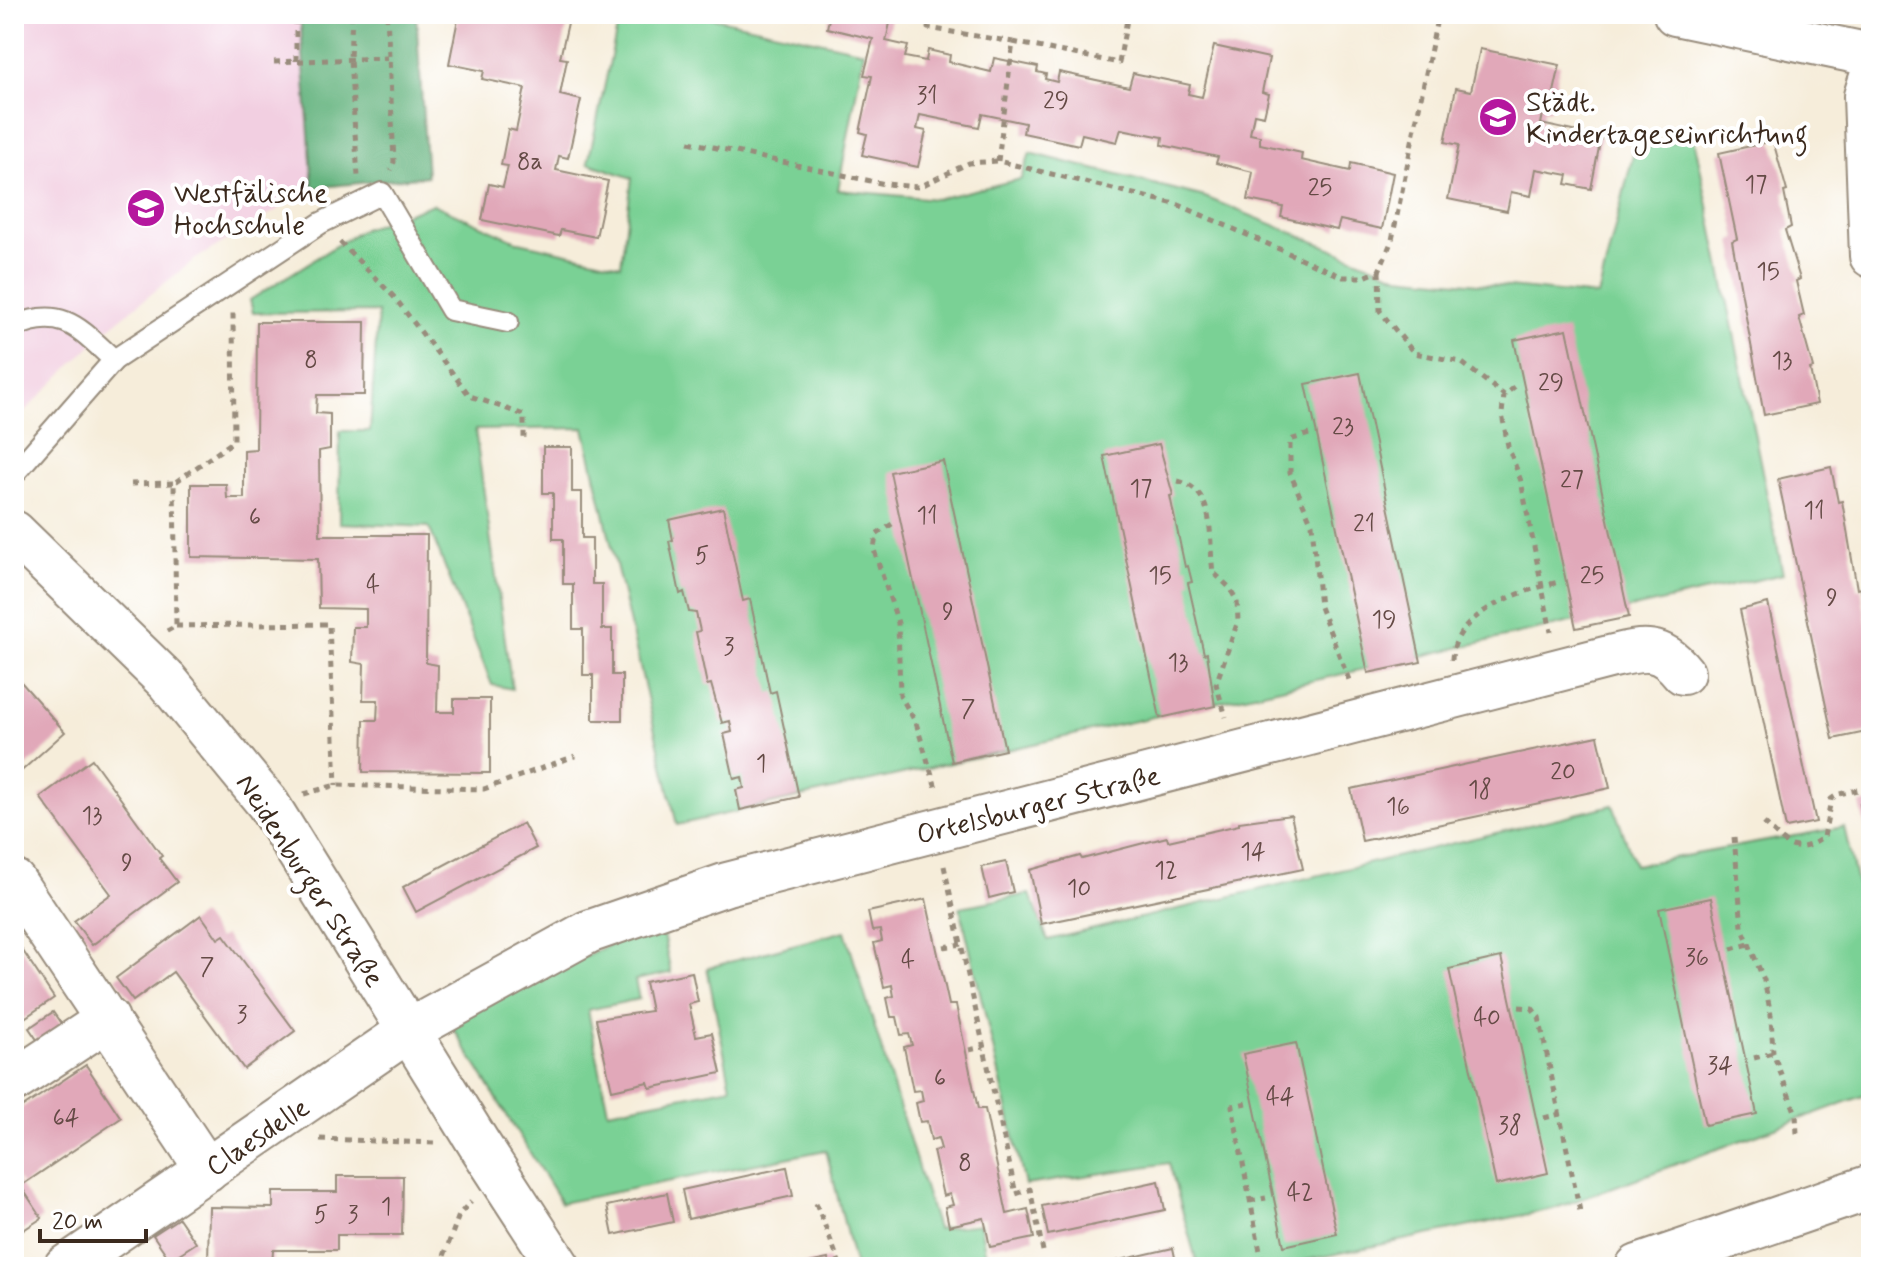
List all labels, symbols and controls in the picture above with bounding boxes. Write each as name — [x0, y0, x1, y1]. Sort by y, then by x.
house number: 31 — [916, 81, 938, 112]
place label: Städt. Kindertageseinrichtung — [1526, 85, 1808, 157]
house number: 29 — [1043, 86, 1069, 117]
school or university icon: Städt. Kindertageseinrichtung — [1477, 96, 1519, 138]
house number: 8a — [517, 147, 543, 178]
house number: 17 — [1745, 170, 1767, 201]
house number: 25 — [1308, 173, 1332, 204]
place label: Westfälische Hochschule — [174, 176, 328, 245]
school or university icon: Westfälische Hochschule — [125, 187, 167, 229]
house number: 15 — [1756, 257, 1780, 288]
house number: 8 — [304, 345, 318, 376]
house number: 13 — [1772, 346, 1792, 377]
house number: 29 — [1538, 368, 1564, 399]
house number: 23 — [1332, 412, 1354, 443]
house number: 27 — [1560, 465, 1584, 496]
house number: 17 — [1130, 474, 1152, 505]
house number: 11 — [1803, 496, 1825, 527]
house number: 11 — [916, 501, 938, 532]
house number: 6 — [249, 502, 261, 533]
house number: 21 — [1353, 509, 1375, 540]
house number: 5 — [695, 541, 709, 572]
house number: 15 — [1148, 561, 1172, 592]
house number: 25 — [1580, 561, 1604, 592]
house number: 4 — [366, 570, 380, 601]
house number: 9 — [1826, 583, 1838, 614]
house number: 9 — [942, 597, 954, 628]
house number: 19 — [1371, 605, 1397, 636]
house number: 3 — [724, 632, 735, 663]
house number: 13 — [1168, 648, 1188, 679]
house number: 7 — [961, 694, 975, 725]
house number: 1 — [756, 749, 766, 780]
house number: 20 — [1550, 757, 1576, 788]
street label: Ortelsburger Straße — [913, 758, 1164, 855]
street label: Neidenburger Straße — [224, 768, 392, 997]
house number: 18 — [1468, 775, 1492, 806]
house number: 16 — [1386, 792, 1410, 823]
house number: 13 — [82, 801, 102, 832]
house number: 14 — [1240, 837, 1266, 868]
house number: 9 — [121, 848, 133, 879]
house number: 12 — [1154, 856, 1178, 887]
house number: 10 — [1067, 874, 1091, 905]
house number: 36 — [1685, 943, 1709, 974]
house number: 4 — [901, 945, 915, 976]
house number: 7 — [200, 952, 214, 983]
house number: 3 — [237, 1000, 248, 1031]
house number: 40 — [1473, 1003, 1501, 1034]
house number: 34 — [1707, 1051, 1733, 1082]
house number: 6 — [934, 1063, 946, 1094]
house number: 44 — [1266, 1082, 1294, 1113]
street label: Claesdelle — [200, 1090, 317, 1186]
house number: 64 — [53, 1103, 79, 1134]
house number: 38 — [1498, 1111, 1522, 1142]
house number: 8 — [958, 1148, 972, 1179]
house number: 42 — [1287, 1178, 1313, 1209]
house number: 1 — [381, 1192, 391, 1223]
scale bar — [40, 1193, 146, 1243]
house number: 5 — [314, 1200, 328, 1231]
house number: 3 — [348, 1200, 359, 1231]
text: 20 m — [52, 1207, 103, 1238]

